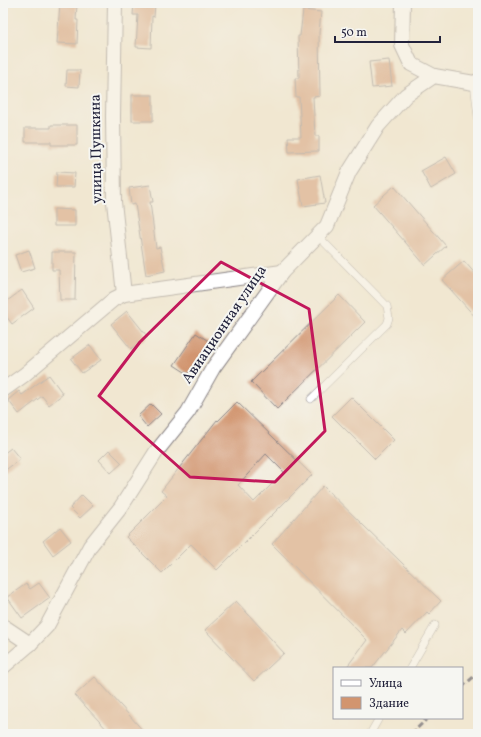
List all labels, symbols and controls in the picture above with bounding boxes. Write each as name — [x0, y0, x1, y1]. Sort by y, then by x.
scale bar — [335, 18, 440, 44]
text: 50 m — [341, 25, 367, 41]
street label: улица Пушкина — [86, 94, 108, 204]
street label: Авиационная улица — [177, 261, 273, 389]
legend — [333, 667, 463, 719]
text: Улица — [369, 676, 402, 692]
text: Здание — [369, 696, 409, 712]

